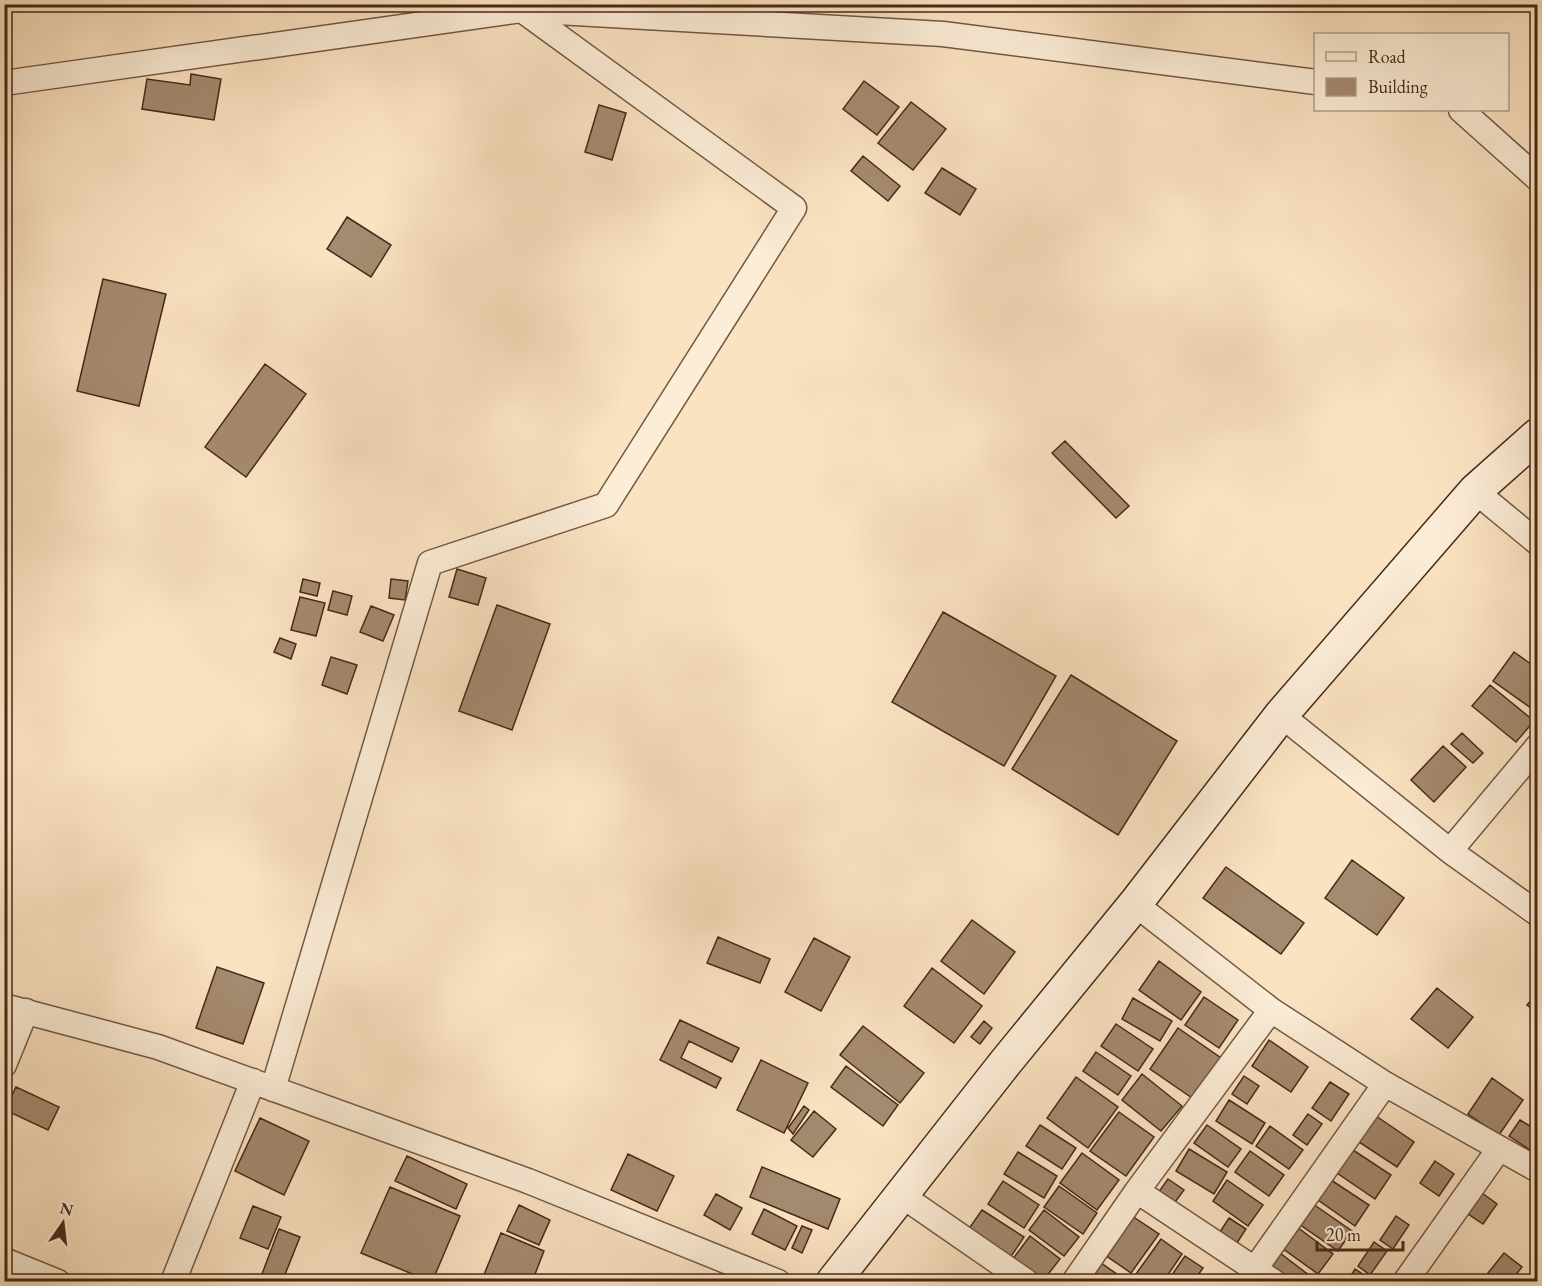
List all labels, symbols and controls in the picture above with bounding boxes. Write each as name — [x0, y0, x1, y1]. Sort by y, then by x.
legend — [1314, 33, 1509, 111]
text: Road — [1368, 45, 1407, 68]
text: Building — [1368, 75, 1428, 98]
north arrow — [33, 1193, 93, 1253]
text: N — [58, 1197, 75, 1221]
scale bar — [1317, 1214, 1402, 1252]
text: 20 m — [1326, 1223, 1361, 1246]

